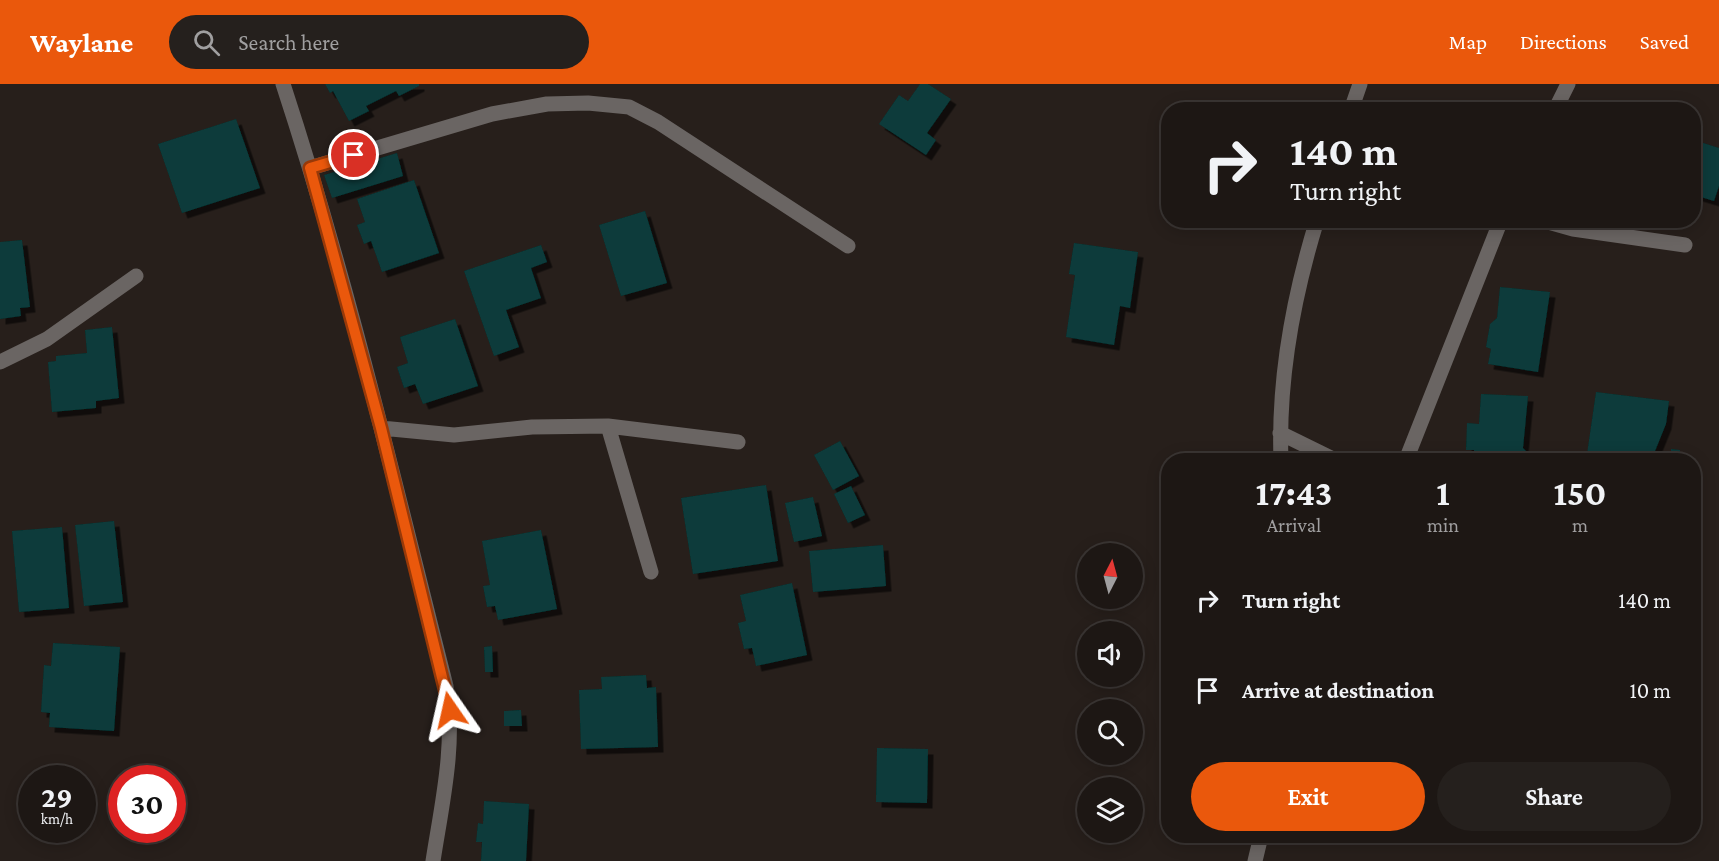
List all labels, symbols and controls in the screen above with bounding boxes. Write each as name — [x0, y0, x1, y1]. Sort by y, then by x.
search box — [169, 15, 589, 69]
icon: search — [190, 26, 223, 59]
text: Waylane — [30, 27, 133, 58]
text: Search here — [238, 30, 339, 55]
text: Map — [1449, 30, 1487, 54]
text: Directions — [1520, 30, 1607, 54]
text: Saved — [1640, 30, 1689, 54]
icon: right — [1191, 126, 1269, 204]
text: 140 m — [1290, 127, 1398, 174]
pin — [328, 129, 379, 180]
icon: arrive — [337, 138, 370, 171]
text: Turn right — [1290, 176, 1401, 206]
text: 17:43 — [1256, 473, 1332, 513]
text: 1 — [1436, 473, 1450, 513]
text: 150 — [1553, 473, 1606, 513]
text: Arrival — [1267, 514, 1321, 536]
text: min — [1427, 514, 1459, 536]
text: m — [1572, 514, 1588, 536]
north arrow — [1077, 543, 1143, 609]
map controls — [1077, 543, 1143, 843]
icon: right — [1191, 584, 1224, 617]
text: Turn right — [1242, 588, 1340, 613]
text: 140 m — [1618, 588, 1671, 613]
button: sound — [1077, 621, 1143, 687]
icon: arrive — [1191, 674, 1224, 707]
position arrow — [418, 678, 482, 742]
text: Arrive at destination — [1242, 678, 1434, 703]
text: 10 m — [1629, 678, 1671, 703]
button: search — [1077, 699, 1143, 765]
button: Exit — [1191, 762, 1425, 831]
button: Share — [1437, 762, 1671, 831]
speed limit sign: 30 — [108, 765, 186, 843]
button: layers — [1077, 777, 1143, 843]
text: 29 — [41, 780, 73, 813]
text: km/h — [41, 811, 73, 827]

